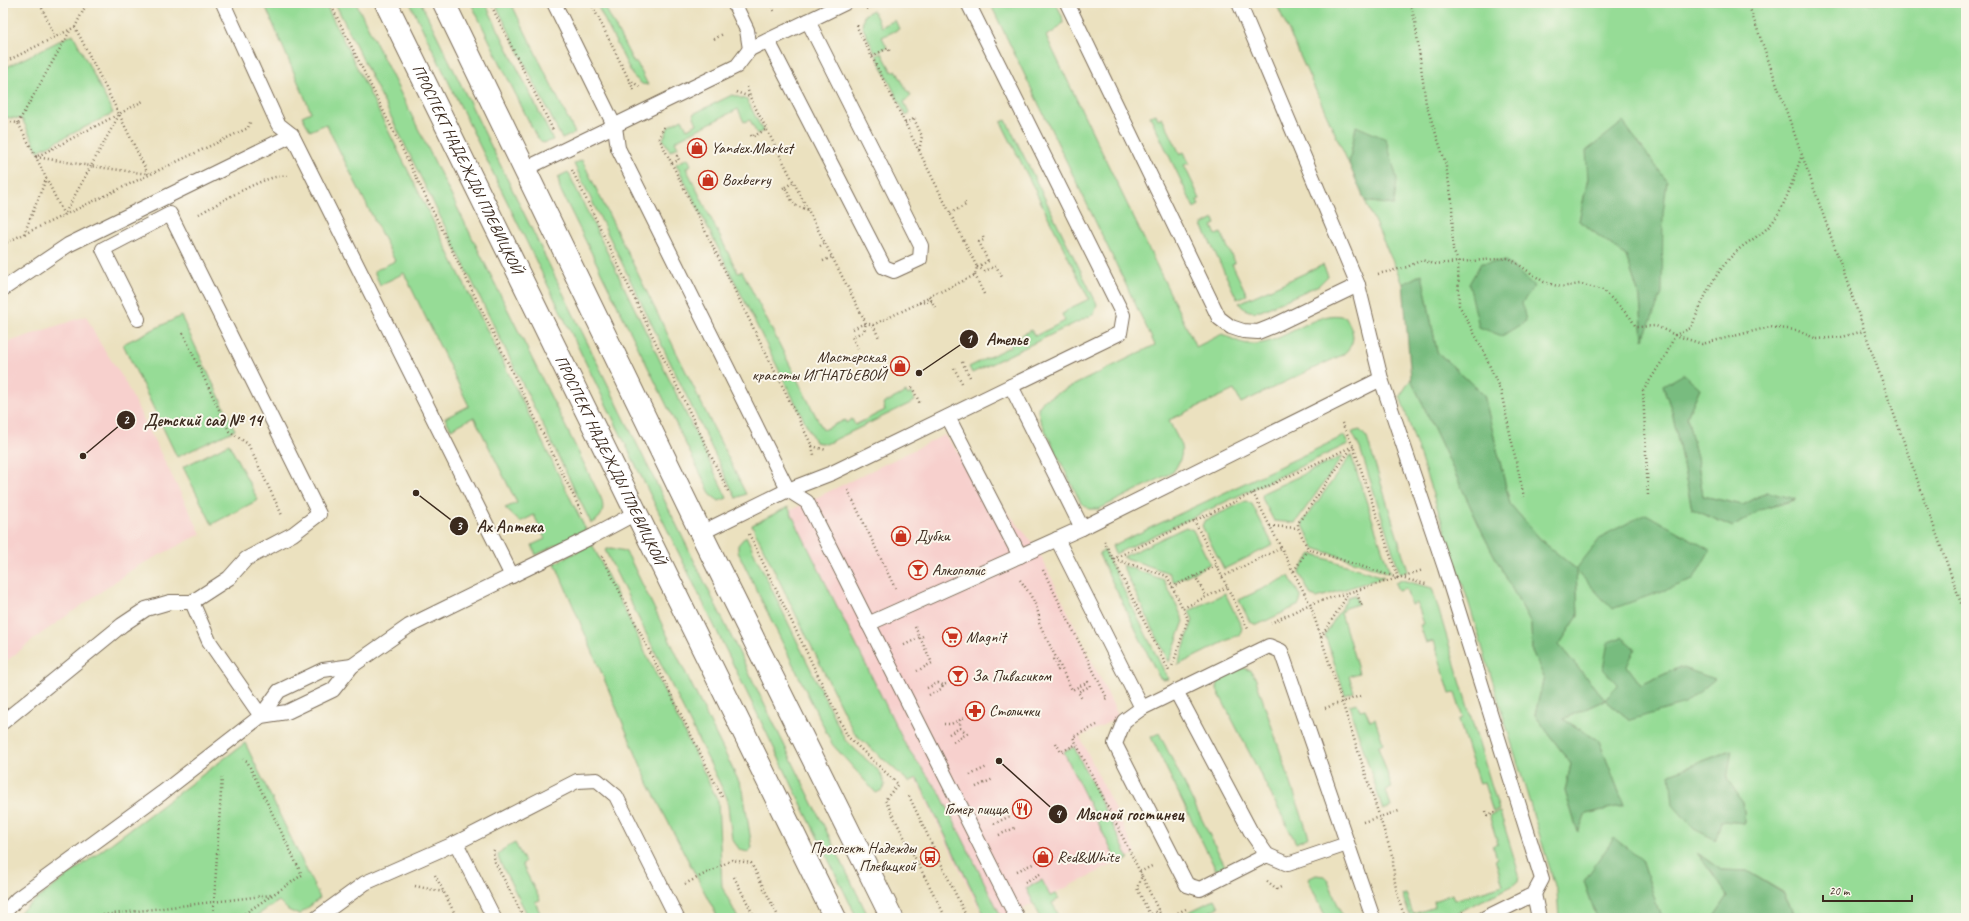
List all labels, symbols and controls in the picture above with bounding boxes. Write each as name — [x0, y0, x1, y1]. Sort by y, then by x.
street label: ПРОСПЕКТ НАДЕЖДЫ ПЛЕВИЦКОЙ — [408, 61, 529, 280]
shop icon: Yandex.Market — [686, 137, 708, 159]
place label: Yandex.Market — [711, 138, 796, 158]
shop icon: Boxberry — [697, 169, 719, 191]
place label: Boxberry — [722, 170, 772, 190]
callout: Ателье — [959, 324, 1036, 353]
text: Ателье — [986, 329, 1029, 350]
text: 1 — [966, 331, 973, 347]
place label: Мастерская красоты ИГНАТЬЕВОЙ — [752, 347, 889, 385]
street label: ПРОСПЕКТ НАДЕЖДЫ ПЛЕВИЦКОЙ — [550, 352, 671, 570]
shop icon: Мастерская красоты ИГНАТЬЕВОЙ — [889, 355, 911, 377]
callout: Детский сад № 14 — [116, 405, 270, 434]
text: Детский сад № 14 — [144, 410, 264, 431]
text: 2 — [123, 412, 130, 428]
callout: Ах Аптека — [449, 511, 551, 540]
text: Ах Аптека — [477, 516, 545, 537]
text: 3 — [456, 518, 463, 534]
shop icon: Дубки — [890, 525, 912, 547]
place label: Дубки — [915, 526, 951, 546]
bar icon: Алкополис — [907, 559, 929, 581]
place label: Алкополис — [932, 560, 986, 580]
supermarket icon: Magnit — [941, 626, 963, 648]
place label: Magnit — [966, 627, 1008, 647]
bar icon: За Пивасиком — [947, 665, 969, 687]
place label: За Пивасиком — [972, 666, 1052, 686]
pharmacy icon: Столички — [964, 700, 986, 722]
place label: Столички — [989, 701, 1040, 721]
restaurant icon: Гомер пицца — [1011, 798, 1033, 820]
place label: Гомер пицца — [944, 799, 1009, 819]
callout: Мясной гостинец — [1048, 799, 1192, 828]
text: Мясной гостинец — [1076, 804, 1185, 825]
text: 4 — [1055, 806, 1062, 822]
place label: Проспект Надежды Плевицкой — [810, 838, 918, 876]
bus stop icon: Проспект Надежды Плевицкой — [919, 846, 941, 868]
shop icon: Red&White — [1032, 846, 1054, 868]
place label: Red&White — [1057, 847, 1121, 867]
scale bar — [1823, 877, 1912, 903]
text: 20 m — [1829, 883, 1851, 899]

